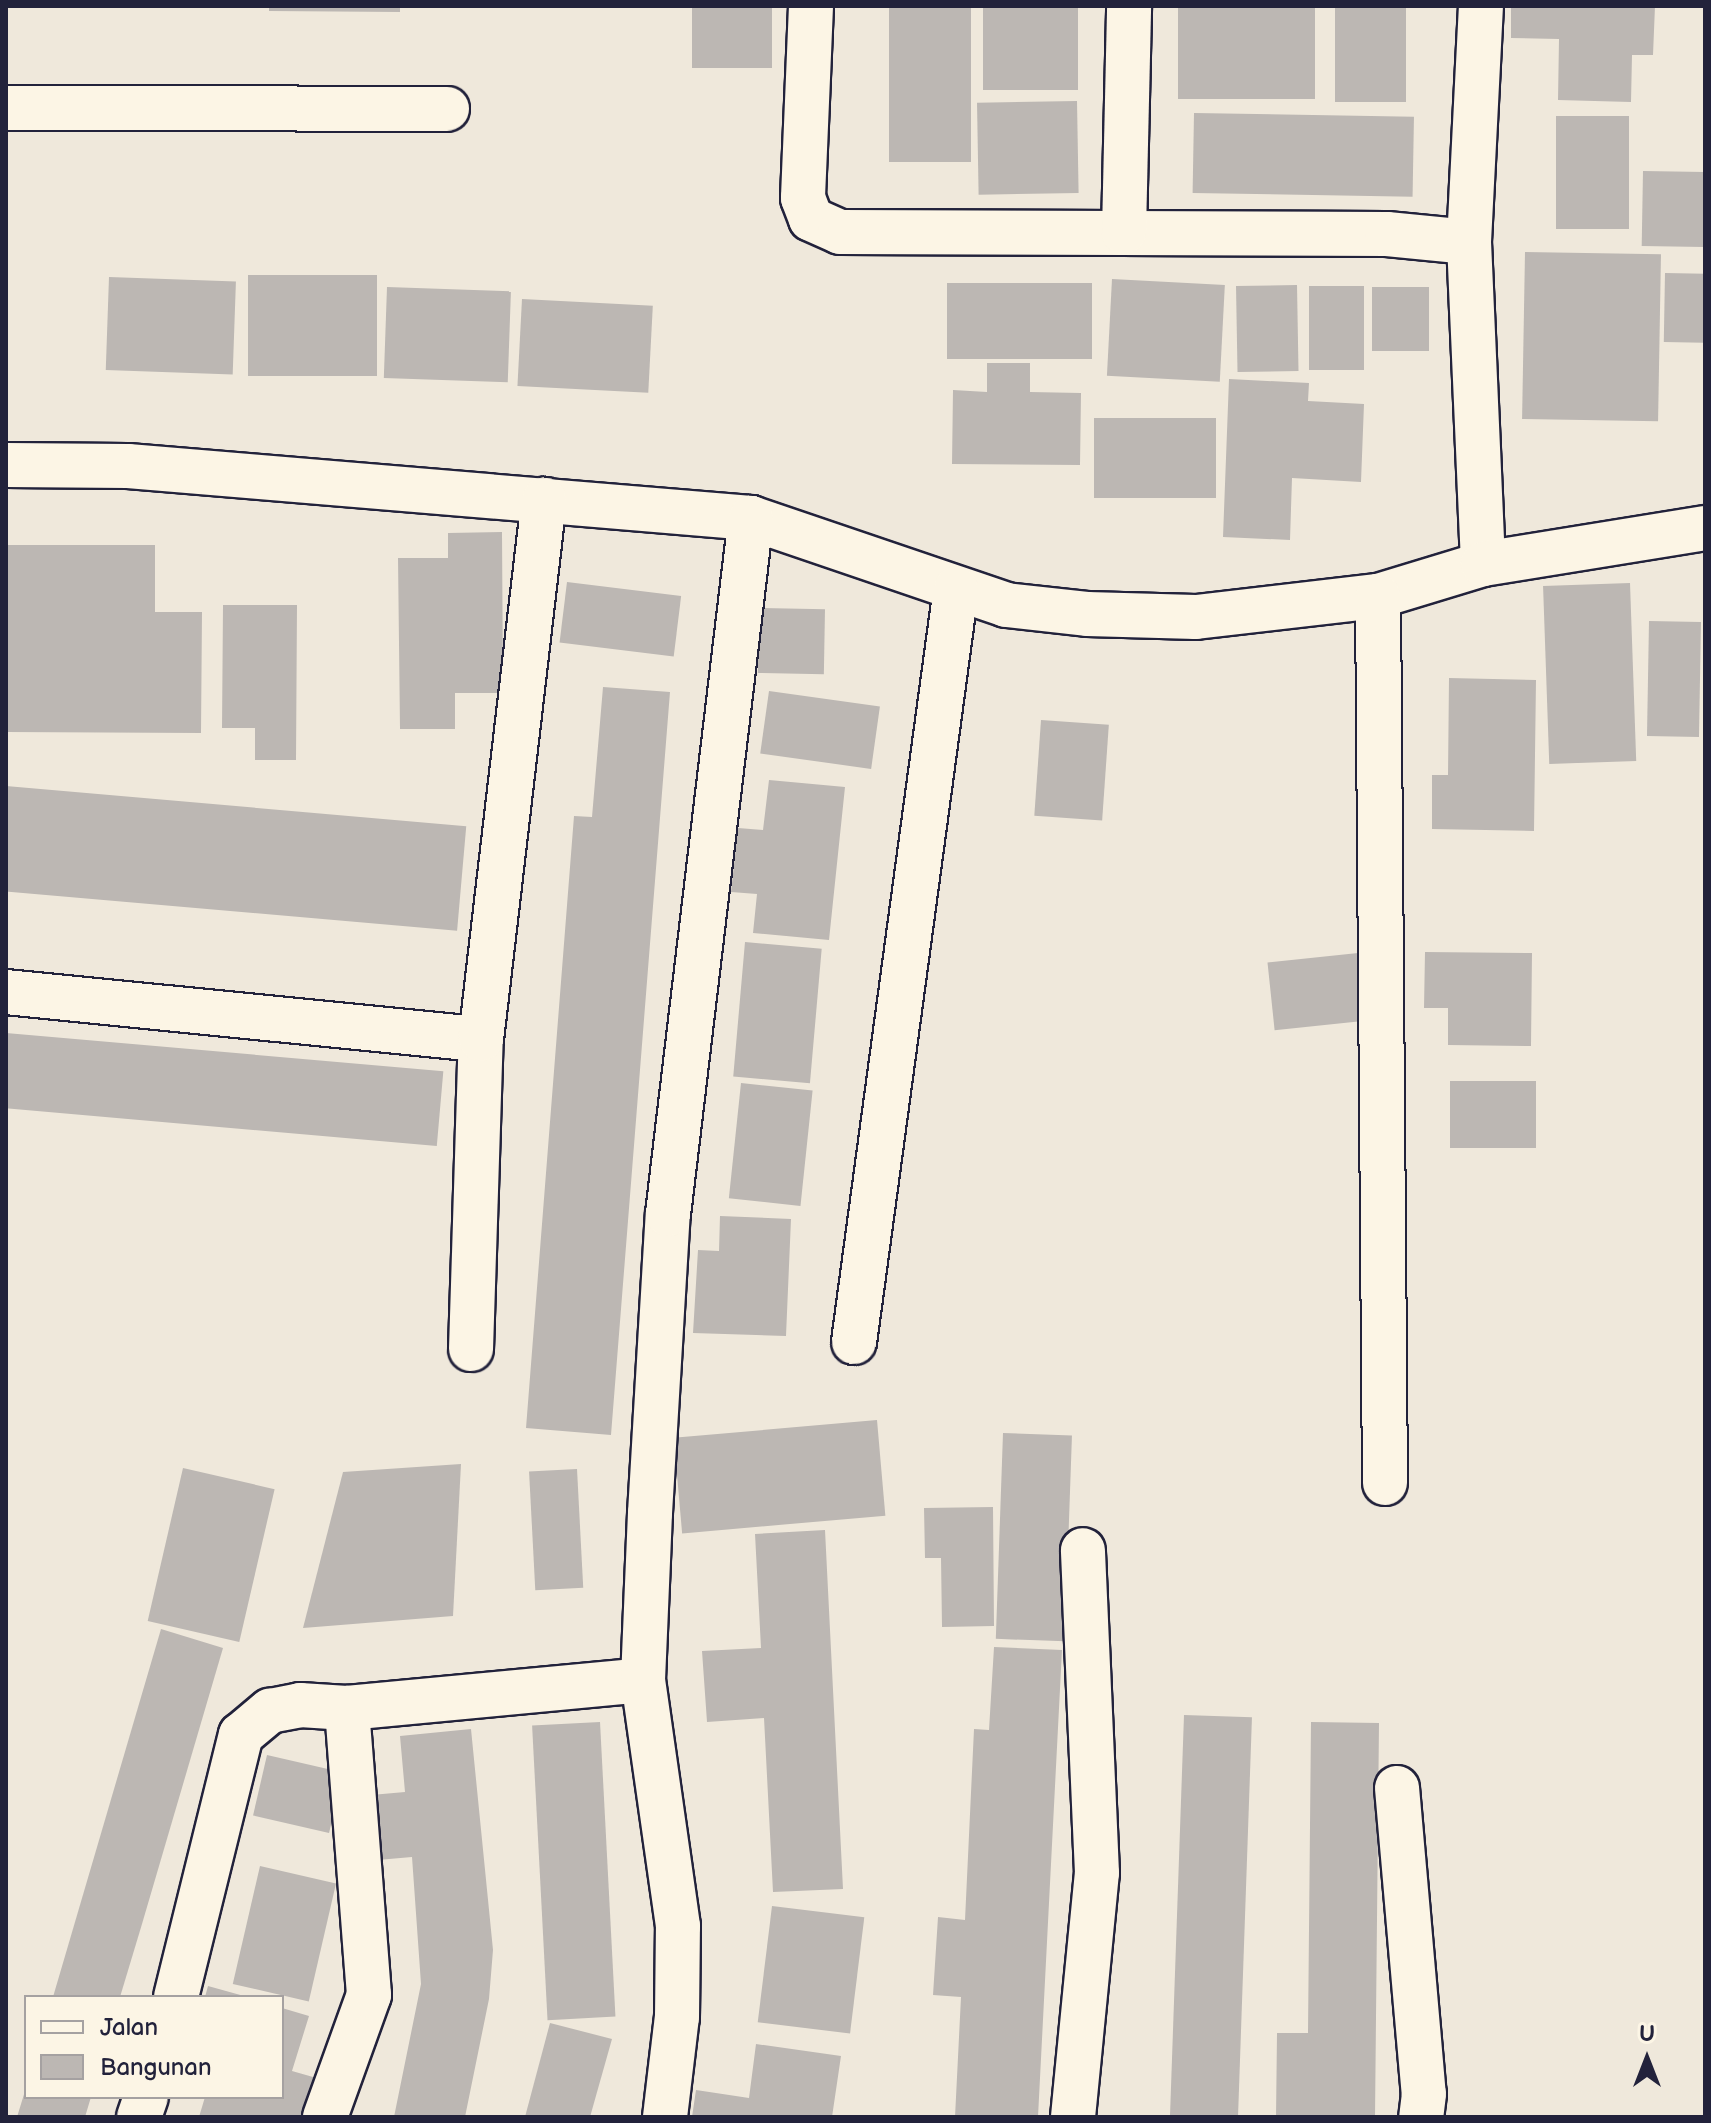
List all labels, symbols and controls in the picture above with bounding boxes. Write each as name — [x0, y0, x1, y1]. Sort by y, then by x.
legend — [24, 1995, 284, 2099]
text: Jalan — [100, 2013, 158, 2042]
north arrow — [1607, 2019, 1687, 2099]
text: U — [1639, 2021, 1655, 2048]
text: Bangunan — [100, 2053, 211, 2082]

